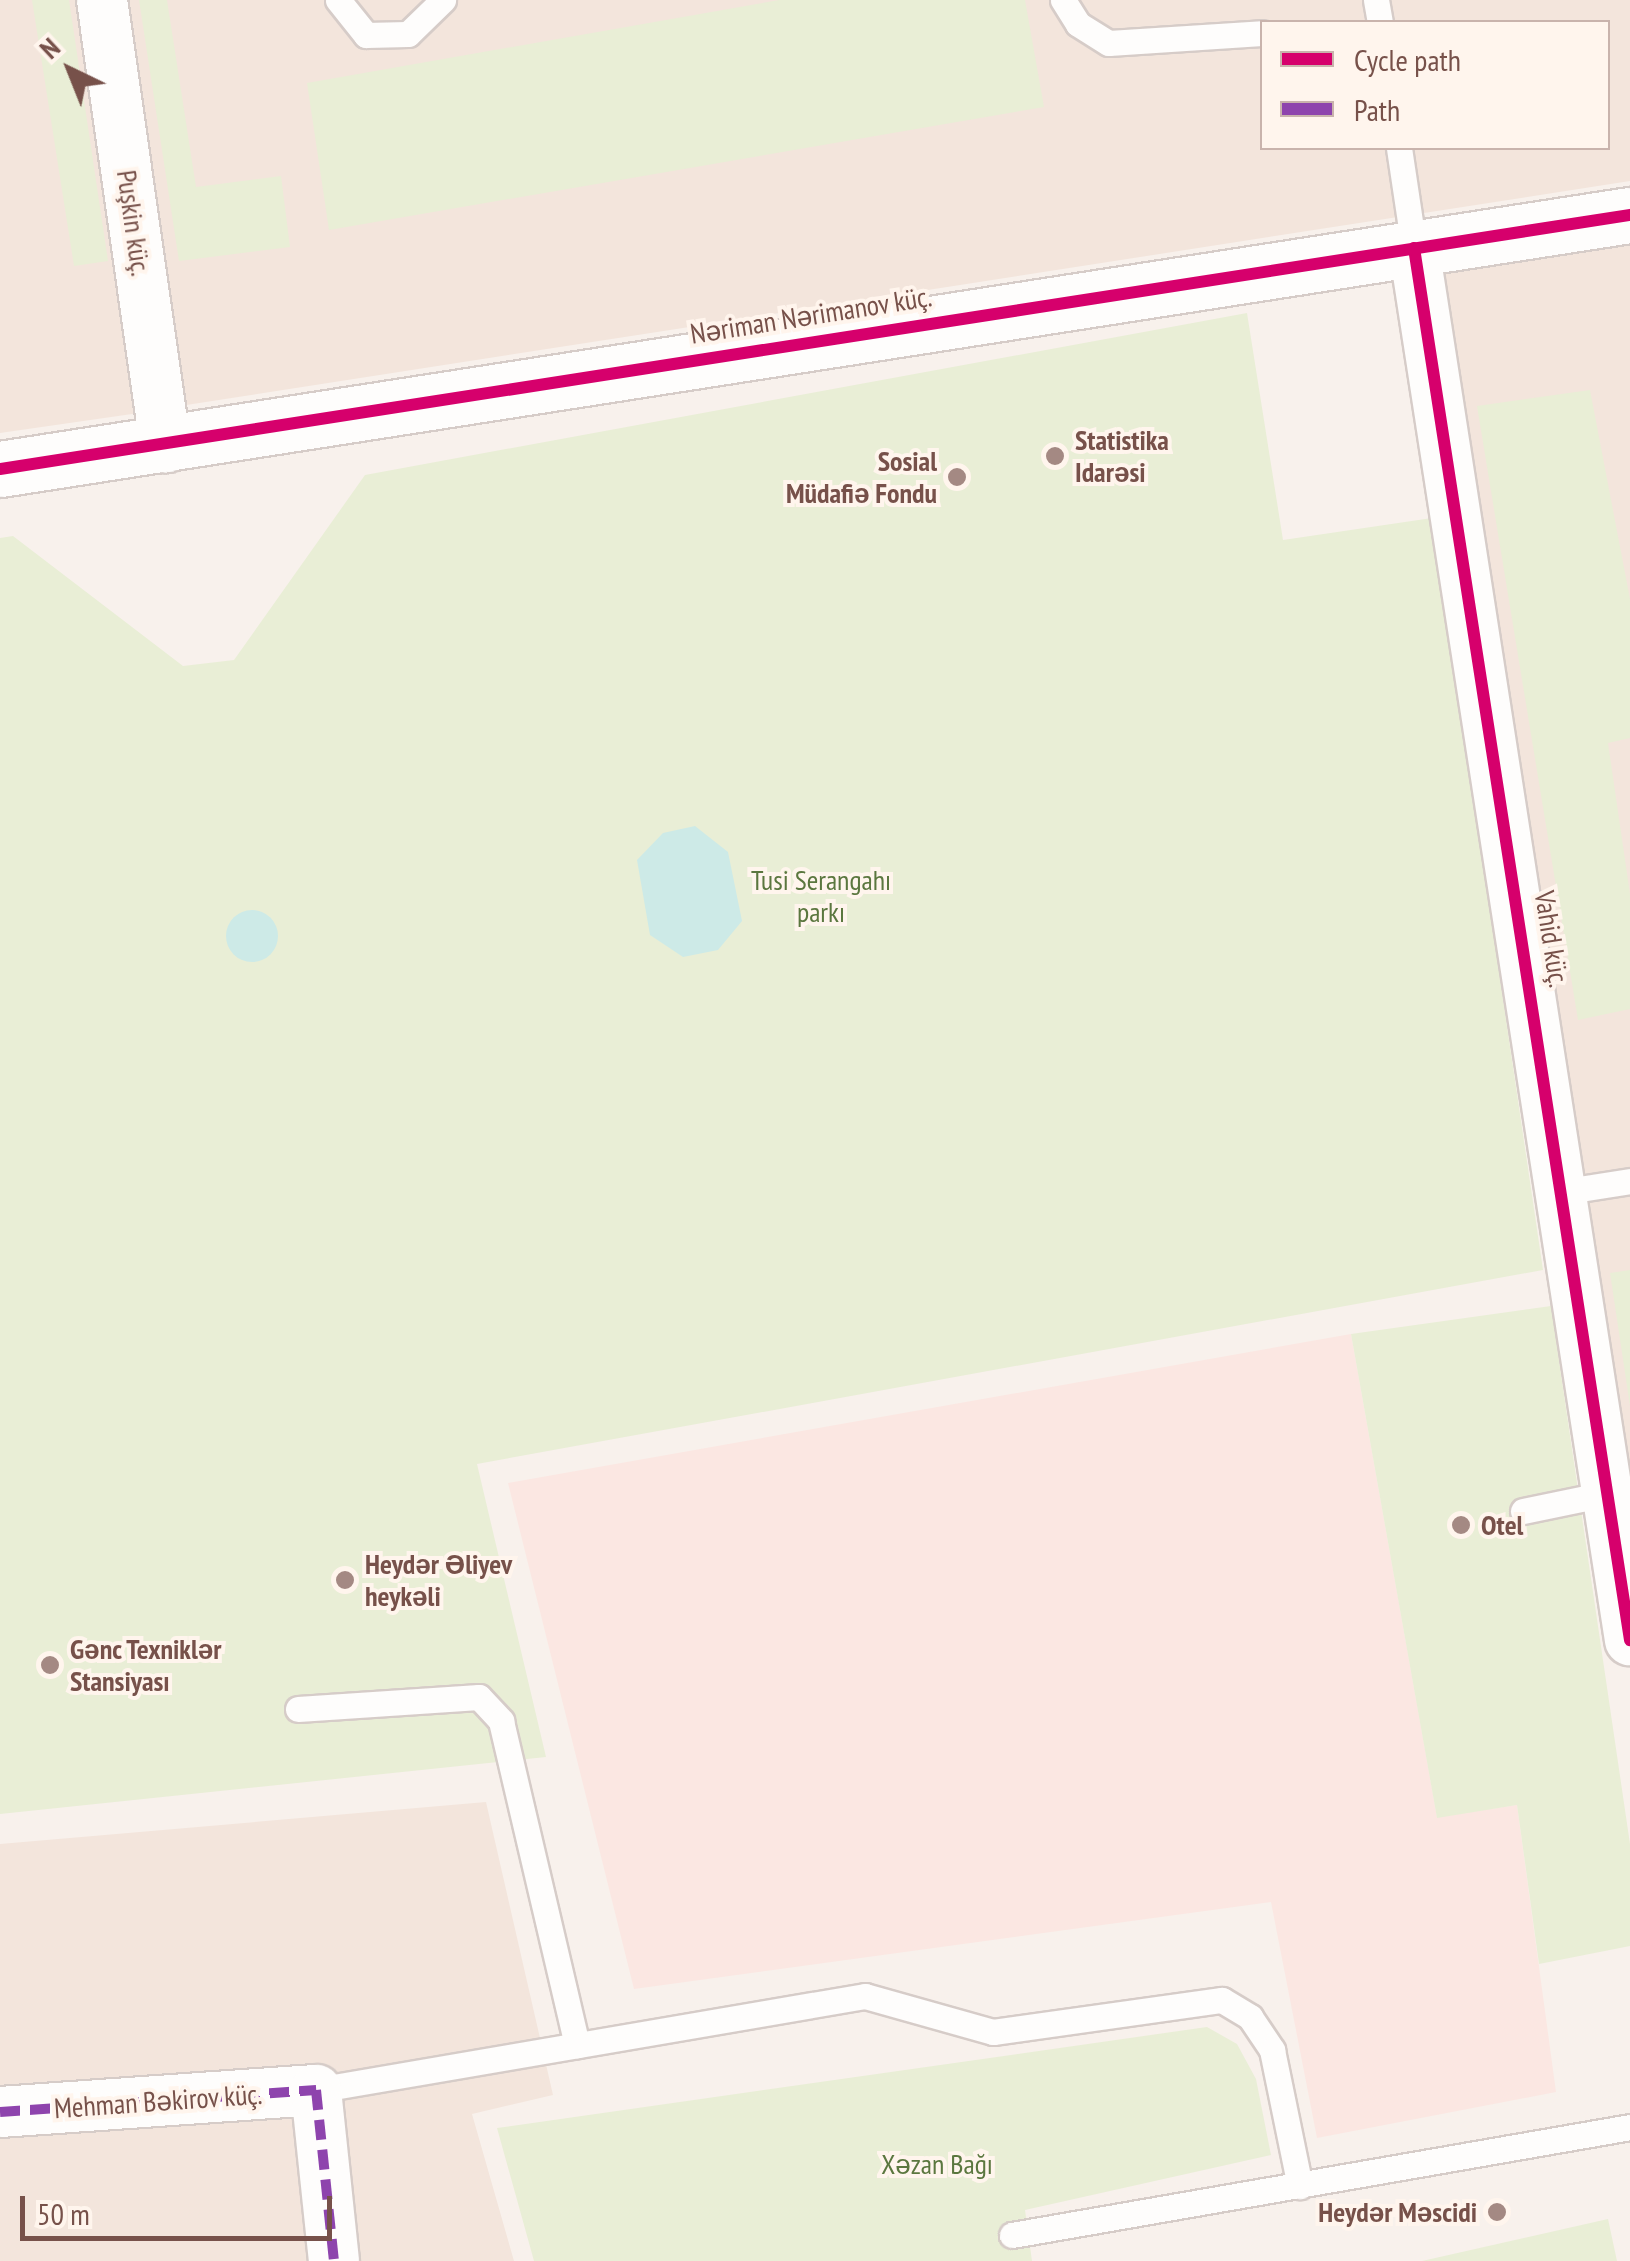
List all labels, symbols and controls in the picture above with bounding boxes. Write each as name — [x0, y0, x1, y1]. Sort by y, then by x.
north arrow — [20, 20, 120, 120]
legend — [1260, 20, 1610, 150]
text: N — [31, 29, 67, 66]
text: Cycle path — [1354, 40, 1461, 79]
text: Path — [1354, 90, 1400, 129]
street label: Puşkin küç. — [110, 168, 158, 278]
street label: Nəriman Nərimanov küç. — [688, 279, 934, 351]
place label: Statistika Idarəsi — [1075, 423, 1169, 489]
place label: Sosial Müdafiə Fondu — [786, 444, 937, 510]
marker: Statistika Idarəsi — [1044, 445, 1066, 467]
marker: Sosial Müdafiə Fondu — [946, 466, 968, 488]
park label: Tusi Serangahı parkı — [751, 863, 891, 929]
street label: Vahid küç. — [1528, 888, 1576, 990]
place label: Otel — [1481, 1508, 1523, 1542]
marker: Otel — [1450, 1514, 1472, 1536]
place label: Heydər Əliyev heykəli — [365, 1547, 512, 1613]
marker: Heydər Əliyev heykəli — [334, 1569, 356, 1591]
place label: Gənc Texniklər Stansiyası — [70, 1632, 223, 1698]
marker: Gənc Texniklər Stansiyası — [39, 1654, 61, 1676]
street label: Mehman Bəkirov küç. — [52, 2077, 264, 2125]
park label: Xəzan Bağı — [881, 2147, 993, 2181]
scale bar — [25, 2176, 338, 2238]
text: 50 m — [37, 2194, 90, 2233]
place label: Heydər Məscidi — [1318, 2195, 1477, 2229]
marker: Heydər Məscidi — [1486, 2201, 1508, 2223]

